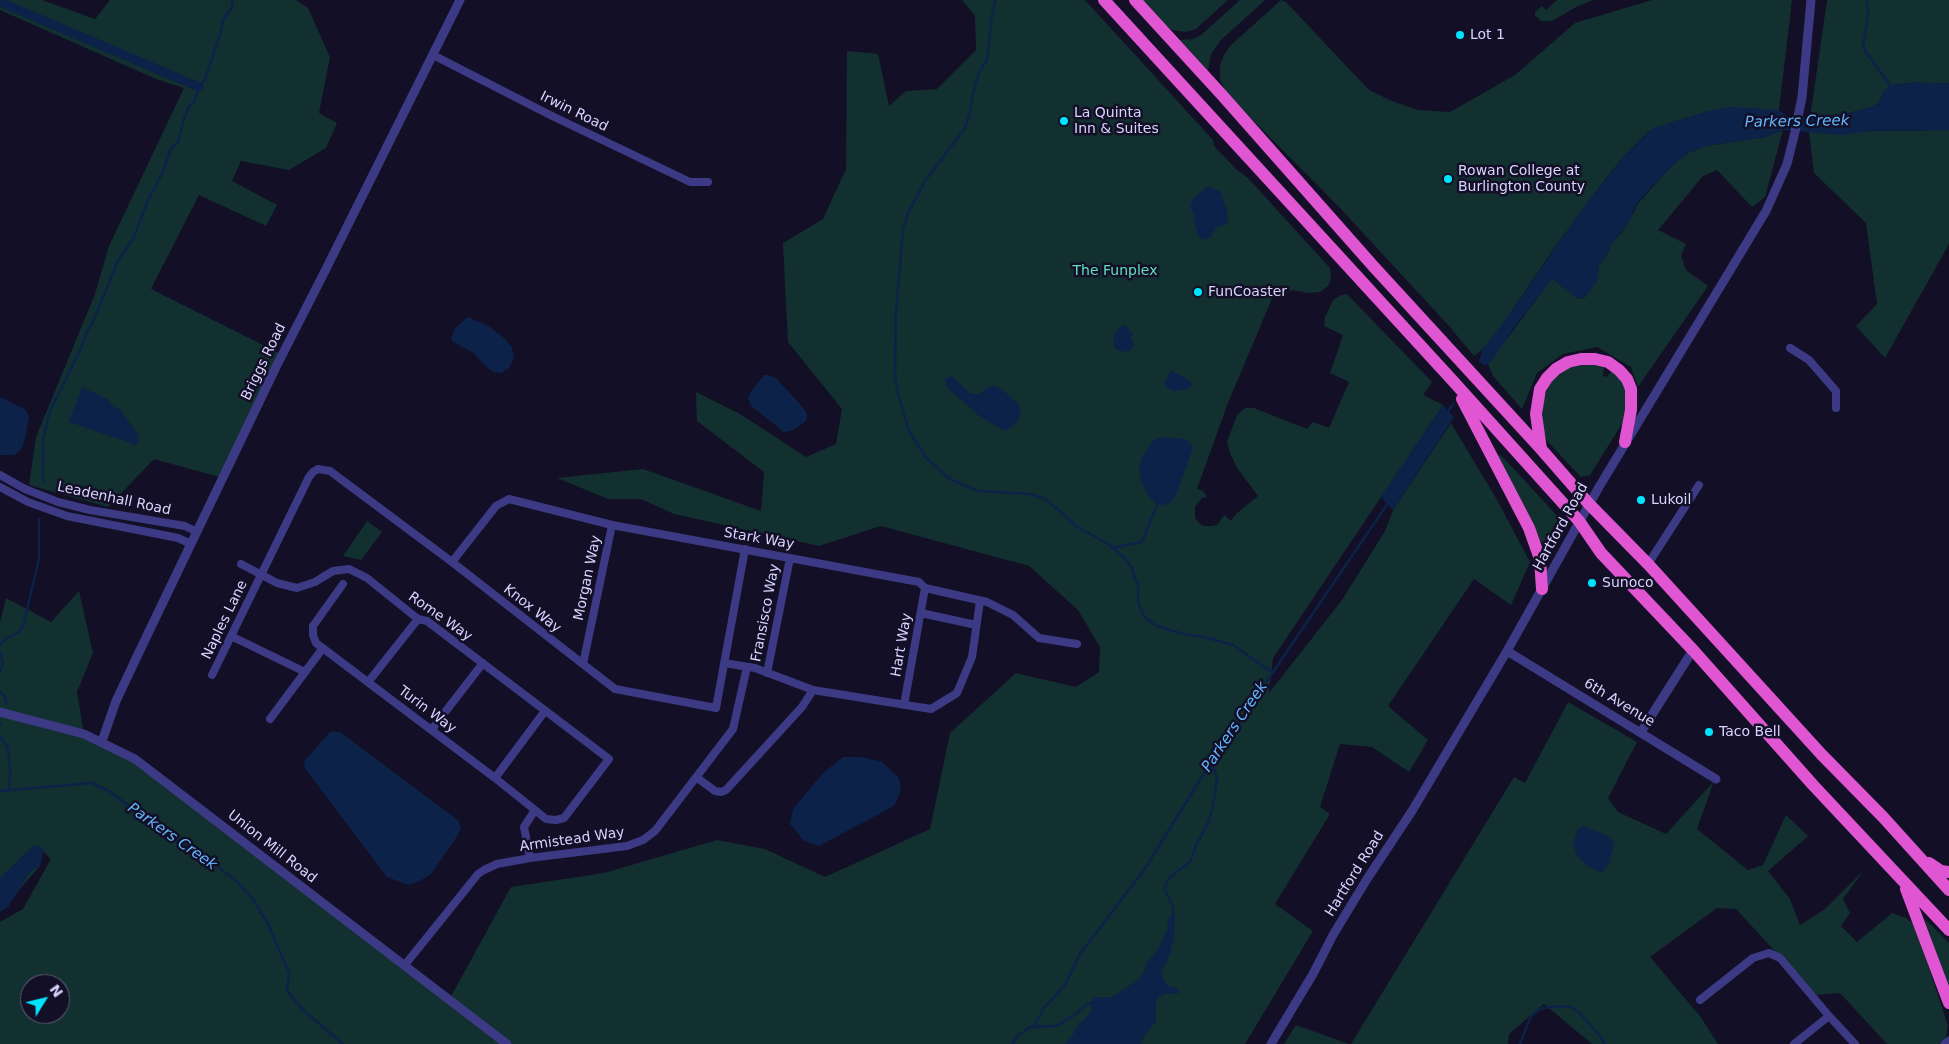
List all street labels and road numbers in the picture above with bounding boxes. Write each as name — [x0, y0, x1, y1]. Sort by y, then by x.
street label: Irwin Road — [537, 88, 611, 136]
street label: Briggs Road — [238, 321, 290, 403]
street label: Leadenhall Road — [56, 479, 172, 519]
street label: Hartford Road — [1530, 480, 1592, 574]
street label: Stark Way — [723, 525, 795, 553]
street label: Morgan Way — [571, 534, 605, 622]
street label: Fransisco Way — [748, 563, 784, 663]
street label: Naples Lane — [199, 578, 251, 662]
street label: Knox Way — [500, 581, 564, 637]
street label: Rome Way — [405, 589, 475, 645]
street label: Hart Way — [888, 612, 916, 678]
street label: 6th Avenue — [1581, 675, 1657, 731]
street label: Turin Way — [395, 683, 459, 737]
street label: Union Mill Road — [224, 807, 320, 887]
street label: Armistead Way — [518, 824, 626, 856]
street label: Hartford Road — [1322, 828, 1388, 920]

